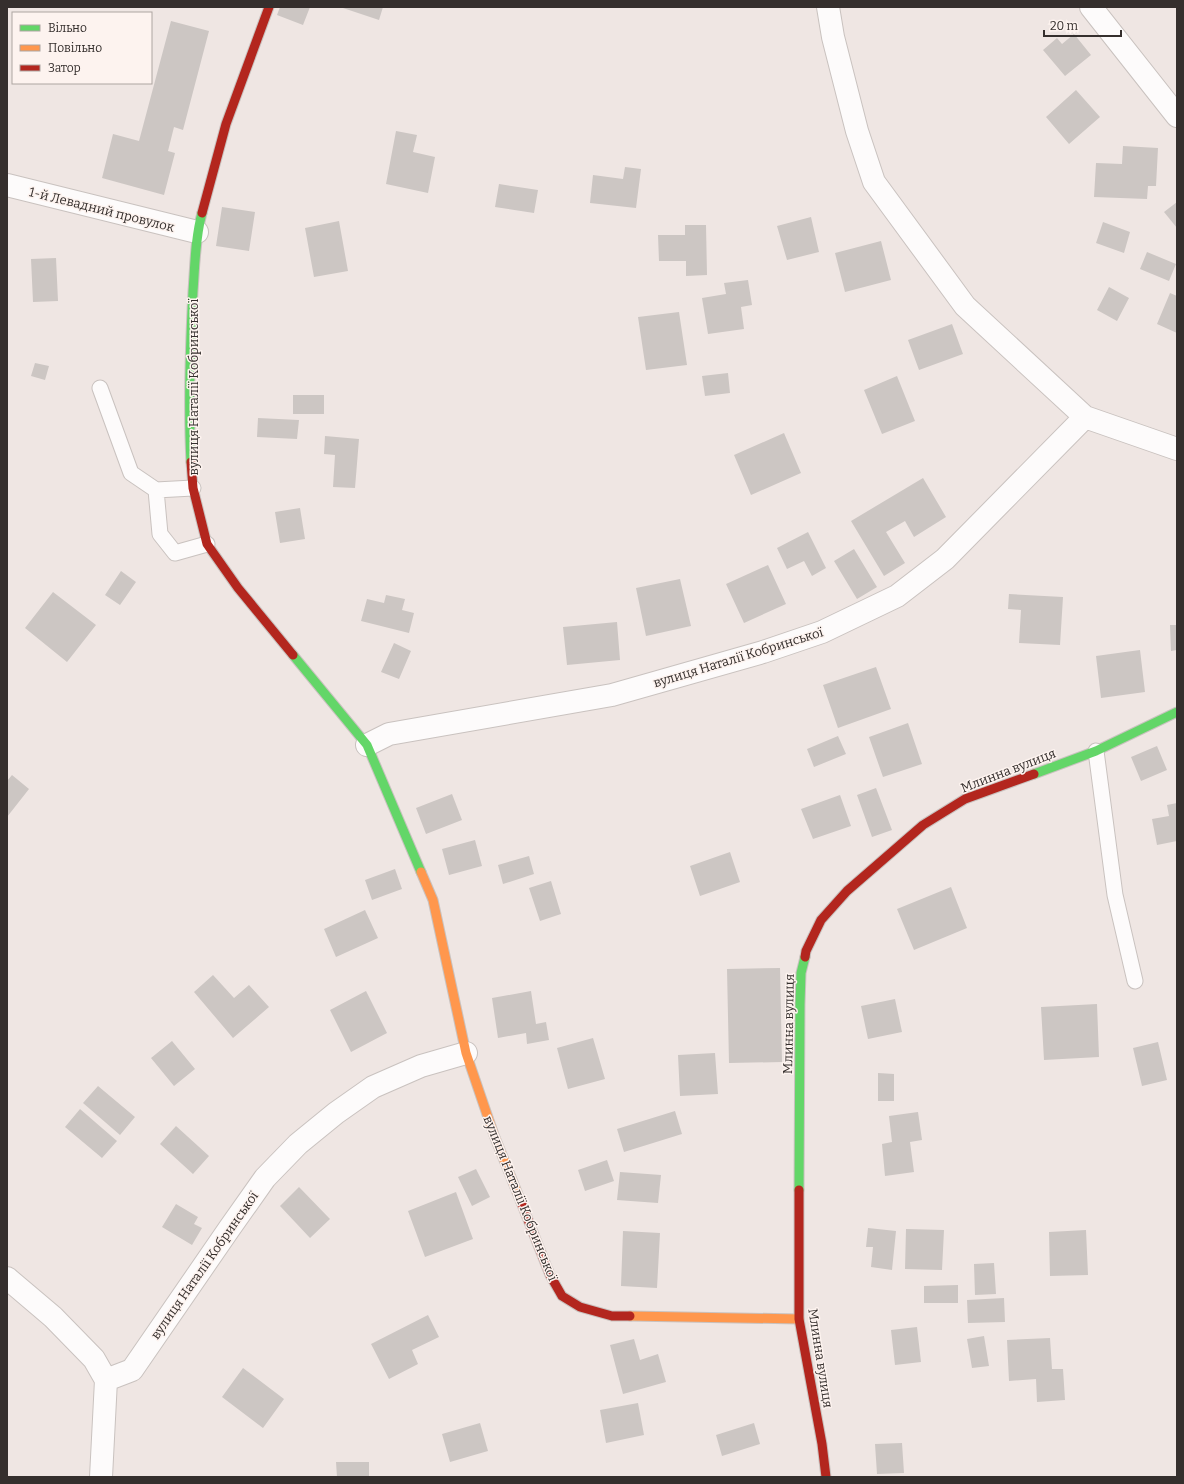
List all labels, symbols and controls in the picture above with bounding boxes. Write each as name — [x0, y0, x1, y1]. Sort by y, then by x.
legend — [12, 12, 152, 84]
scale bar — [1044, 12, 1121, 38]
text: 20 m — [1050, 19, 1079, 33]
text: Вільно — [48, 21, 87, 35]
text: Повільно — [48, 41, 102, 55]
text: Затор — [48, 61, 81, 75]
street label: 1-й Левадний провулок — [28, 184, 177, 235]
street label: вулиця Наталії Кобринської — [186, 298, 201, 475]
street label: вулиця Наталії Кобринської — [651, 624, 825, 690]
street label: Млинна вулиця — [959, 745, 1058, 795]
street label: Млинна вулиця — [780, 974, 797, 1074]
street label: вулиця Наталії Кобринської — [480, 1113, 561, 1283]
street label: вулиця Наталії Кобринської — [148, 1188, 261, 1342]
street label: Млинна вулиця — [805, 1307, 836, 1409]

